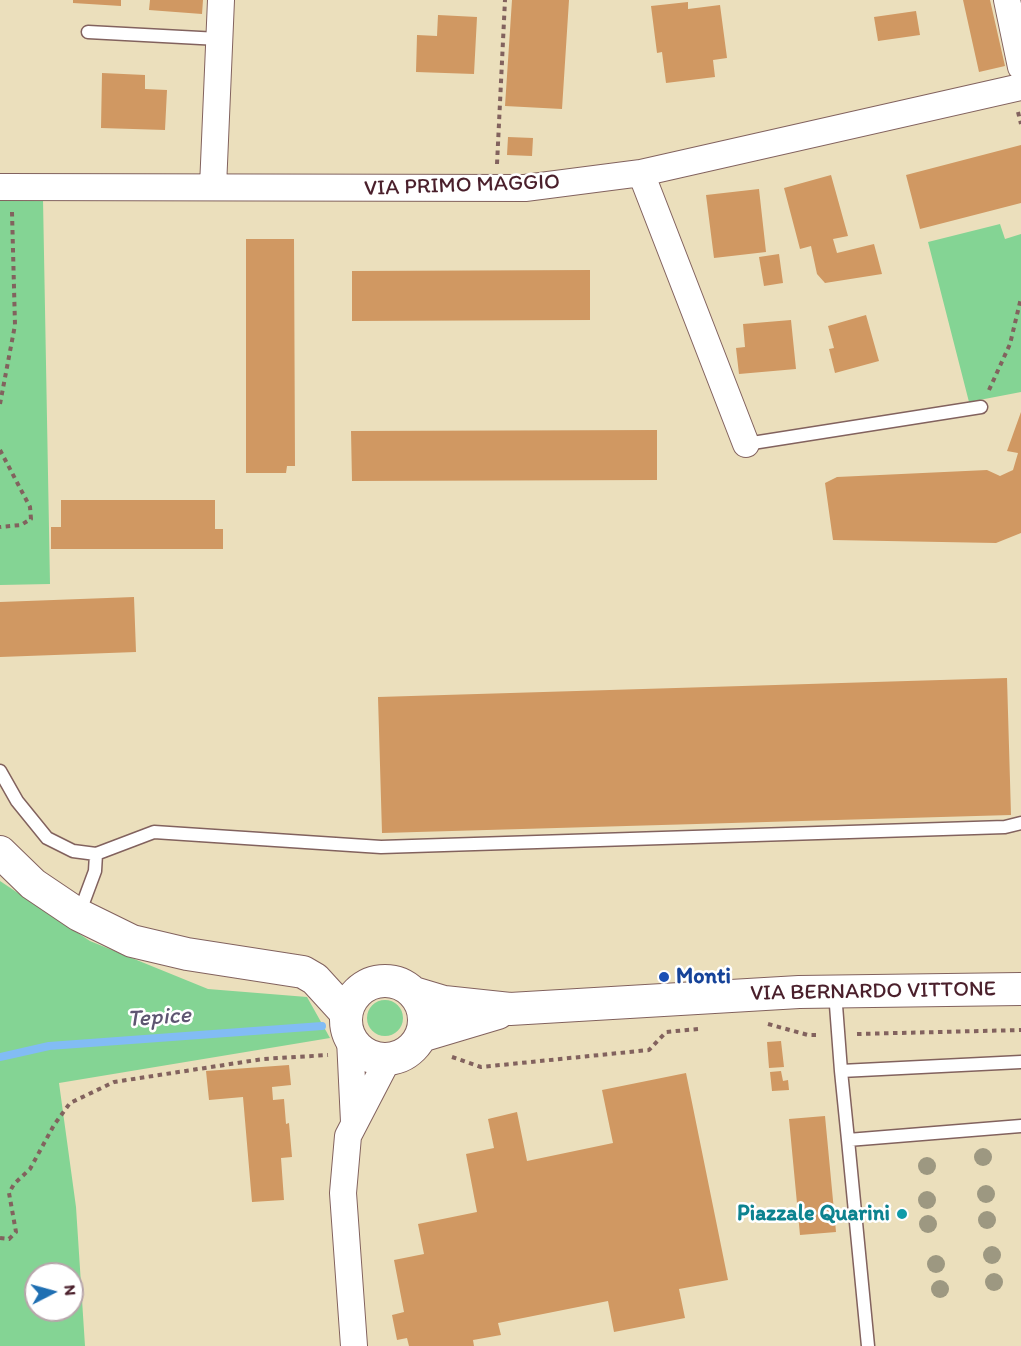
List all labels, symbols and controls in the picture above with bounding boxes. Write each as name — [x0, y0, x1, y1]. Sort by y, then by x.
street label: VIA PRIMO MAGGIO — [364, 169, 560, 203]
place label: Monti — [676, 964, 731, 990]
marker: Monti — [657, 970, 671, 984]
street label: VIA BERNARDO VITTONE — [750, 977, 996, 1007]
water label: Tepice — [126, 1001, 192, 1035]
place label: Piazzale Quarini — [737, 1201, 890, 1227]
marker: Piazzale Quarini — [895, 1207, 909, 1221]
north arrow — [24, 1262, 84, 1322]
text: N — [60, 1284, 80, 1297]

